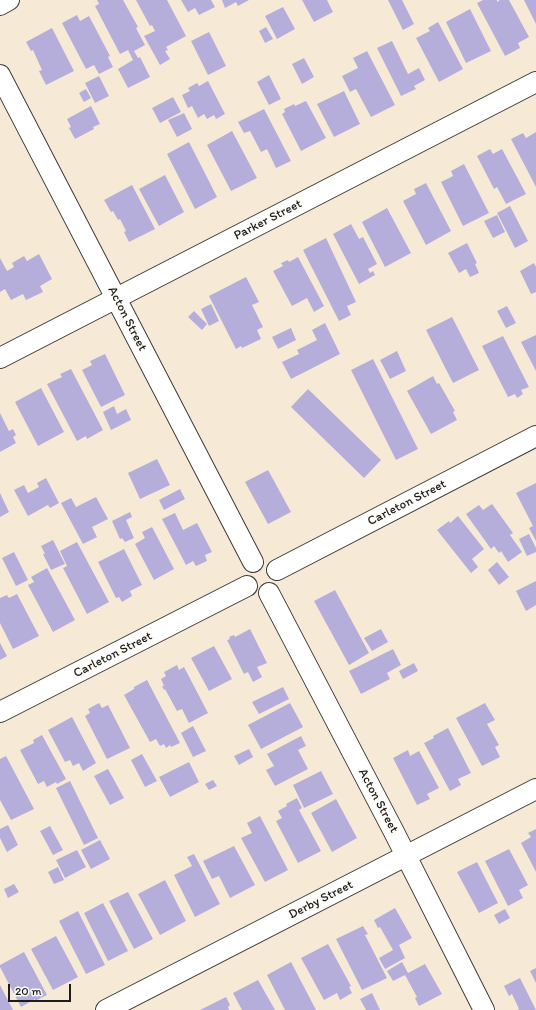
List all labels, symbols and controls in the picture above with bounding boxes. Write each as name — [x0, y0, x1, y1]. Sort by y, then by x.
street label: Parker Street — [231, 196, 305, 244]
street label: Acton Street — [104, 284, 150, 354]
street label: Carleton Street — [365, 476, 449, 530]
street label: Carleton Street — [71, 628, 155, 682]
street label: Acton Street — [355, 766, 401, 836]
street label: Derby Street — [286, 877, 356, 923]
scale bar — [10, 976, 73, 1002]
text: 20 m — [15, 984, 42, 998]

